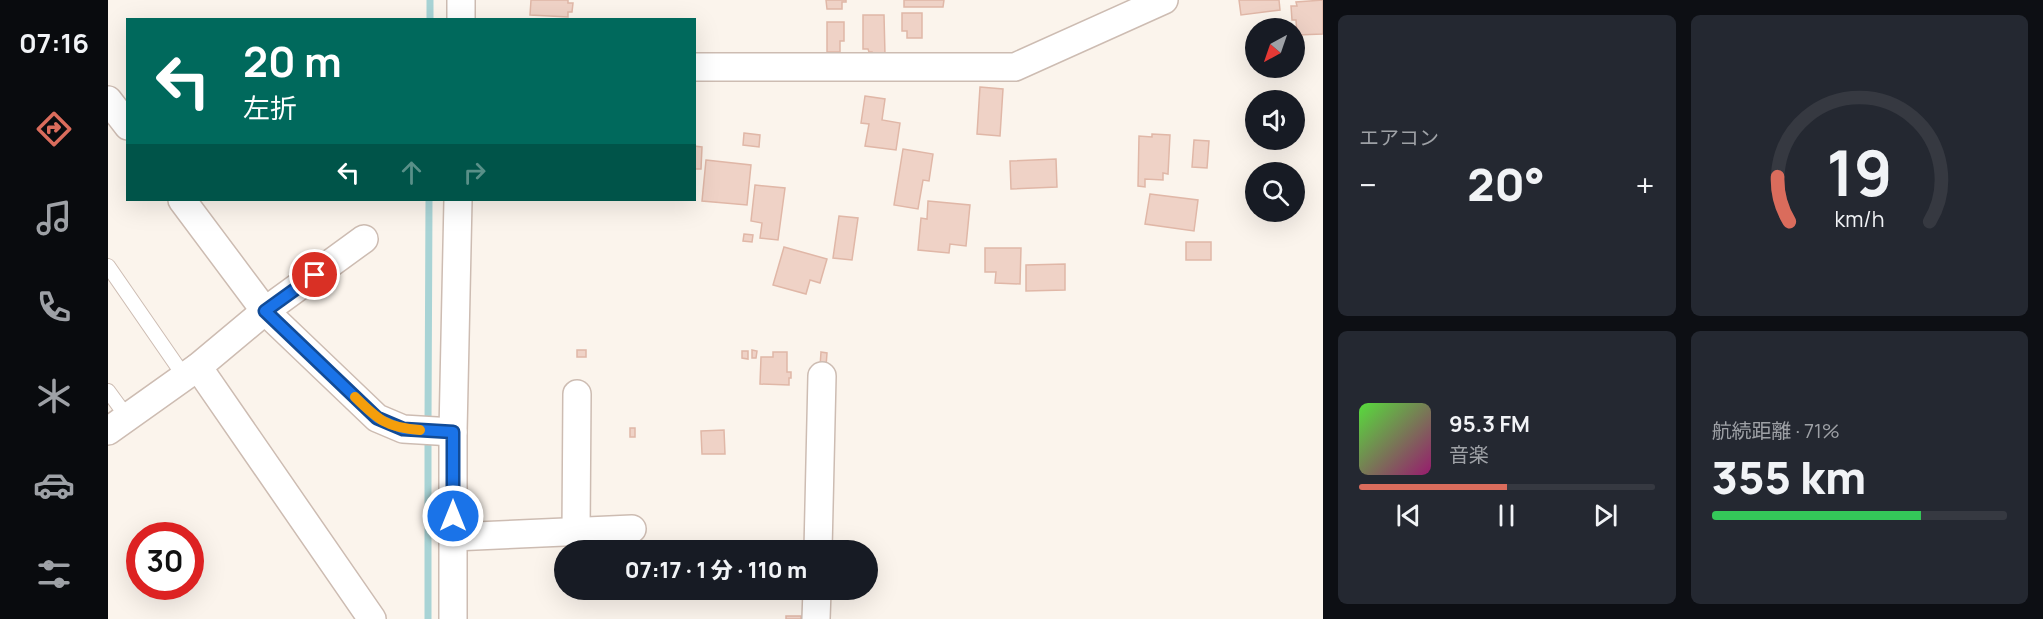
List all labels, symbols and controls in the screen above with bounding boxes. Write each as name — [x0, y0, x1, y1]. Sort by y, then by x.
north arrow — [1245, 18, 1305, 78]
map controls — [1245, 18, 1305, 222]
text: 07:16 — [19, 24, 89, 61]
text: 20 m — [243, 32, 342, 90]
icon: left — [144, 42, 222, 120]
text: 左折 — [243, 89, 297, 126]
button: sound — [1245, 90, 1305, 150]
icon: directions — [33, 108, 75, 150]
text: エアコン — [1359, 124, 1439, 151]
text: 19 — [1826, 129, 1892, 215]
text: 20° — [1467, 153, 1545, 215]
icon: left — [332, 156, 365, 189]
icon: ahead — [395, 156, 428, 189]
icon: right — [458, 156, 491, 189]
button: search — [1245, 162, 1305, 222]
text: − — [1359, 162, 1377, 207]
text: + — [1635, 162, 1655, 207]
icon: music — [33, 197, 75, 239]
text: km/h — [1834, 205, 1884, 234]
pin — [289, 249, 340, 300]
icon: arrive — [298, 258, 331, 291]
icon: phone — [33, 286, 75, 328]
icon: climate — [33, 375, 75, 417]
text: 95.3 FM — [1449, 409, 1530, 439]
text: 航続距離 · 71% — [1712, 417, 1840, 444]
text: 音楽 — [1449, 441, 1489, 468]
text: 355 km — [1712, 446, 1866, 508]
icon: car — [33, 464, 75, 506]
position arrow — [421, 484, 485, 548]
icon: previous — [1392, 499, 1425, 532]
icon: pause — [1490, 499, 1523, 532]
icon: next — [1589, 499, 1622, 532]
speed limit sign: 30 — [126, 522, 204, 600]
icon: filters — [33, 553, 75, 595]
text: 07:17 · 1 分 · 110 m — [625, 555, 807, 585]

